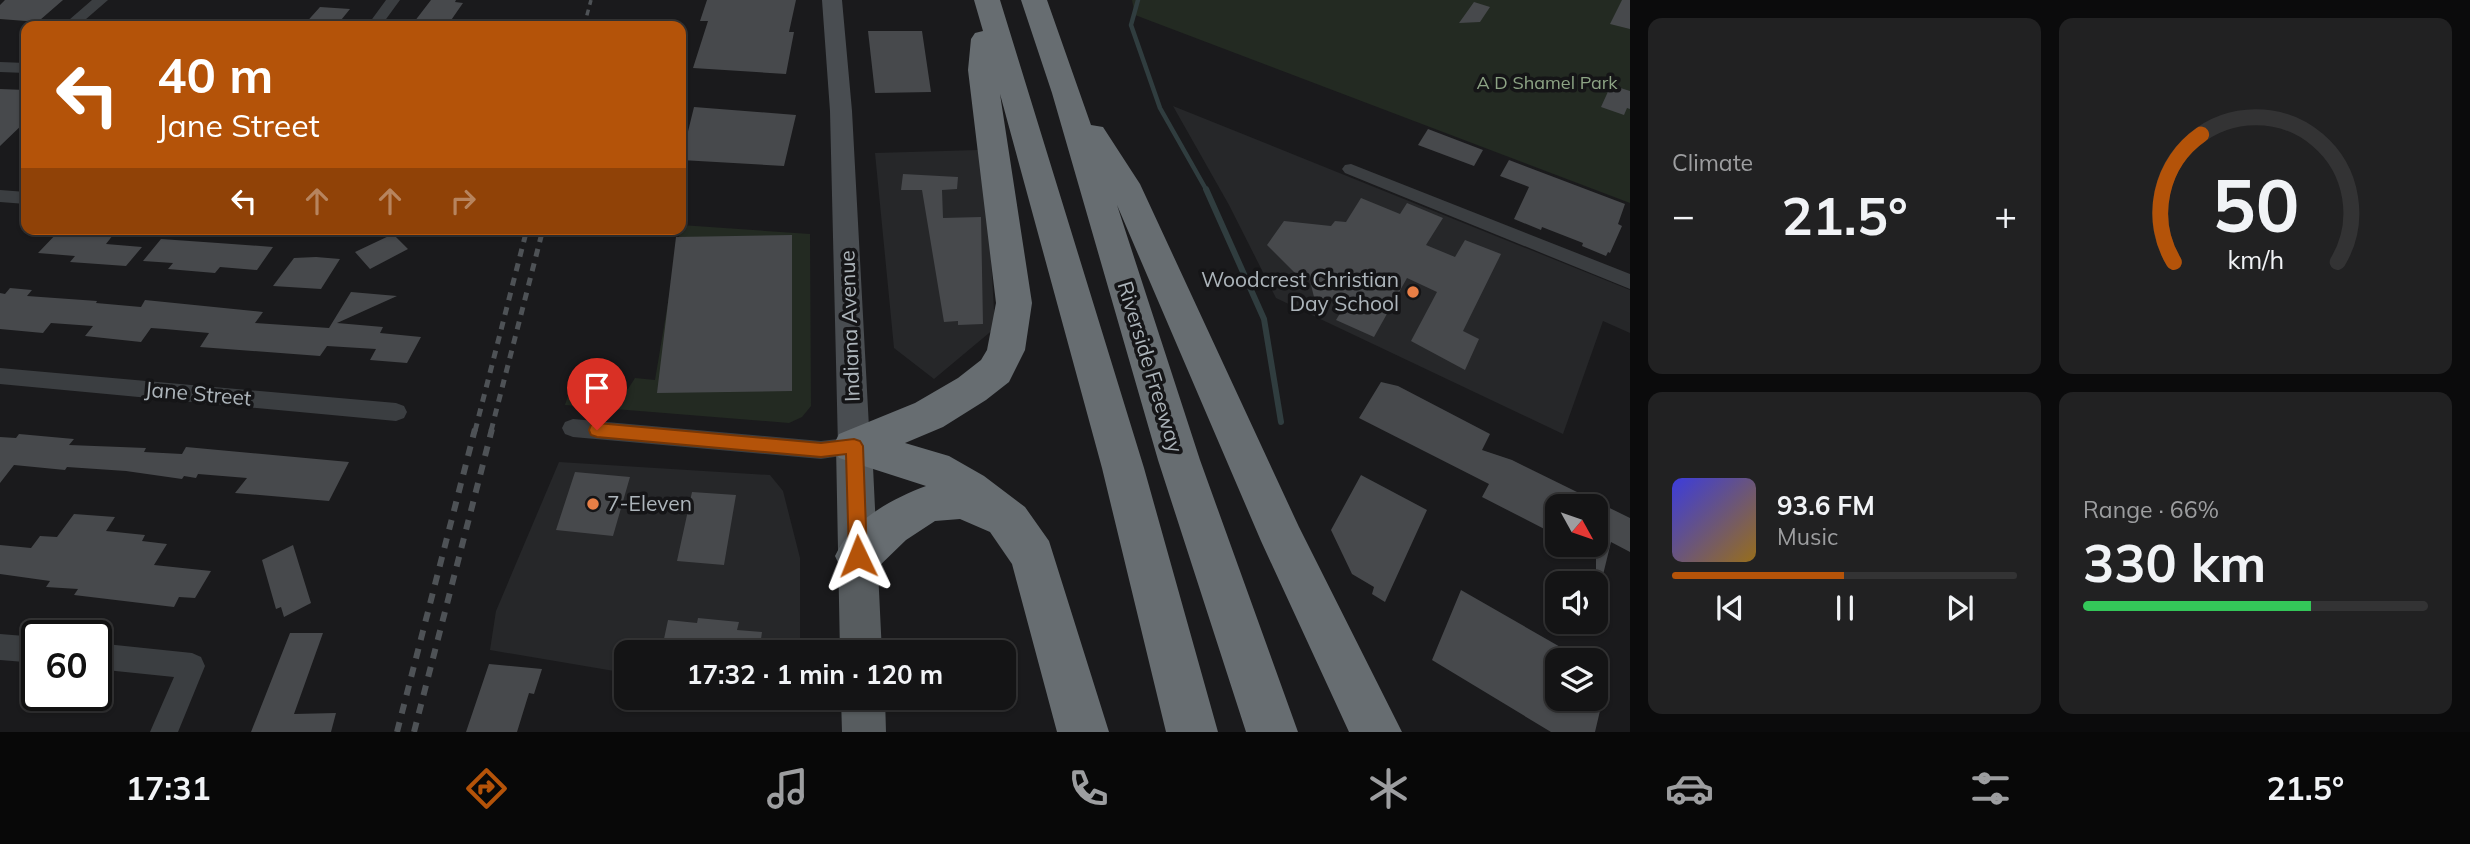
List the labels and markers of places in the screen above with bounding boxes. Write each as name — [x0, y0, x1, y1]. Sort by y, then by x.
place label: Woodcrest Christian Day School — [1201, 266, 1399, 316]
marker: Woodcrest Christian Day School — [1405, 284, 1421, 300]
pin — [567, 358, 627, 430]
place label: 7-Eleven — [607, 490, 692, 516]
marker: 7-Eleven — [585, 496, 601, 512]

